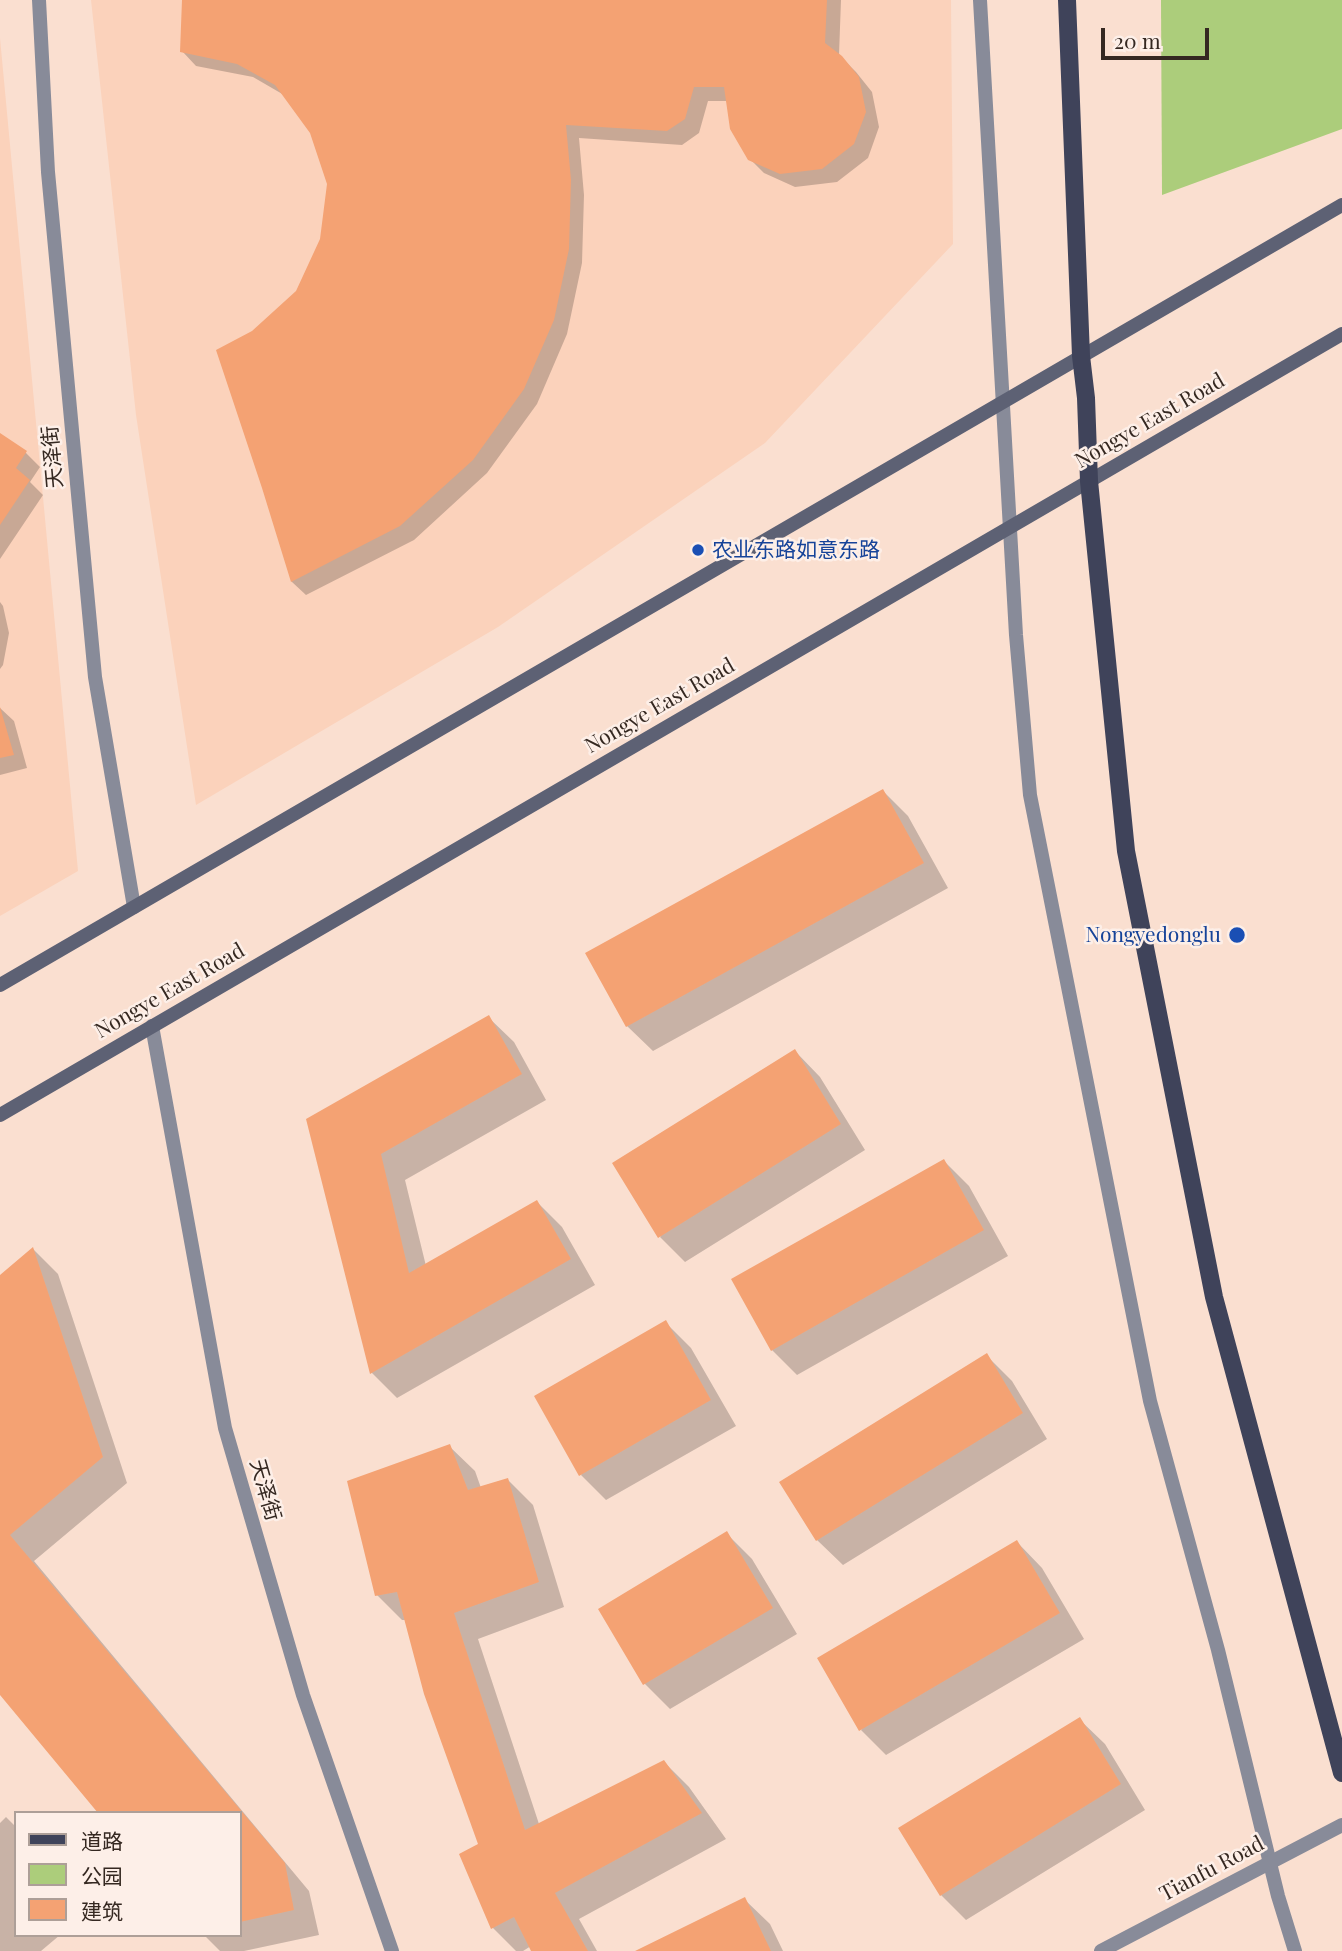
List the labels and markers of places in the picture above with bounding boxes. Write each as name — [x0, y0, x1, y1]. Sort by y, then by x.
place label: 农业东路如意东路 — [712, 537, 880, 563]
marker: 农业东路如意东路 — [690, 542, 706, 558]
place label: Nongyedonglu — [1086, 922, 1221, 948]
marker: Nongyedonglu — [1227, 925, 1247, 945]

